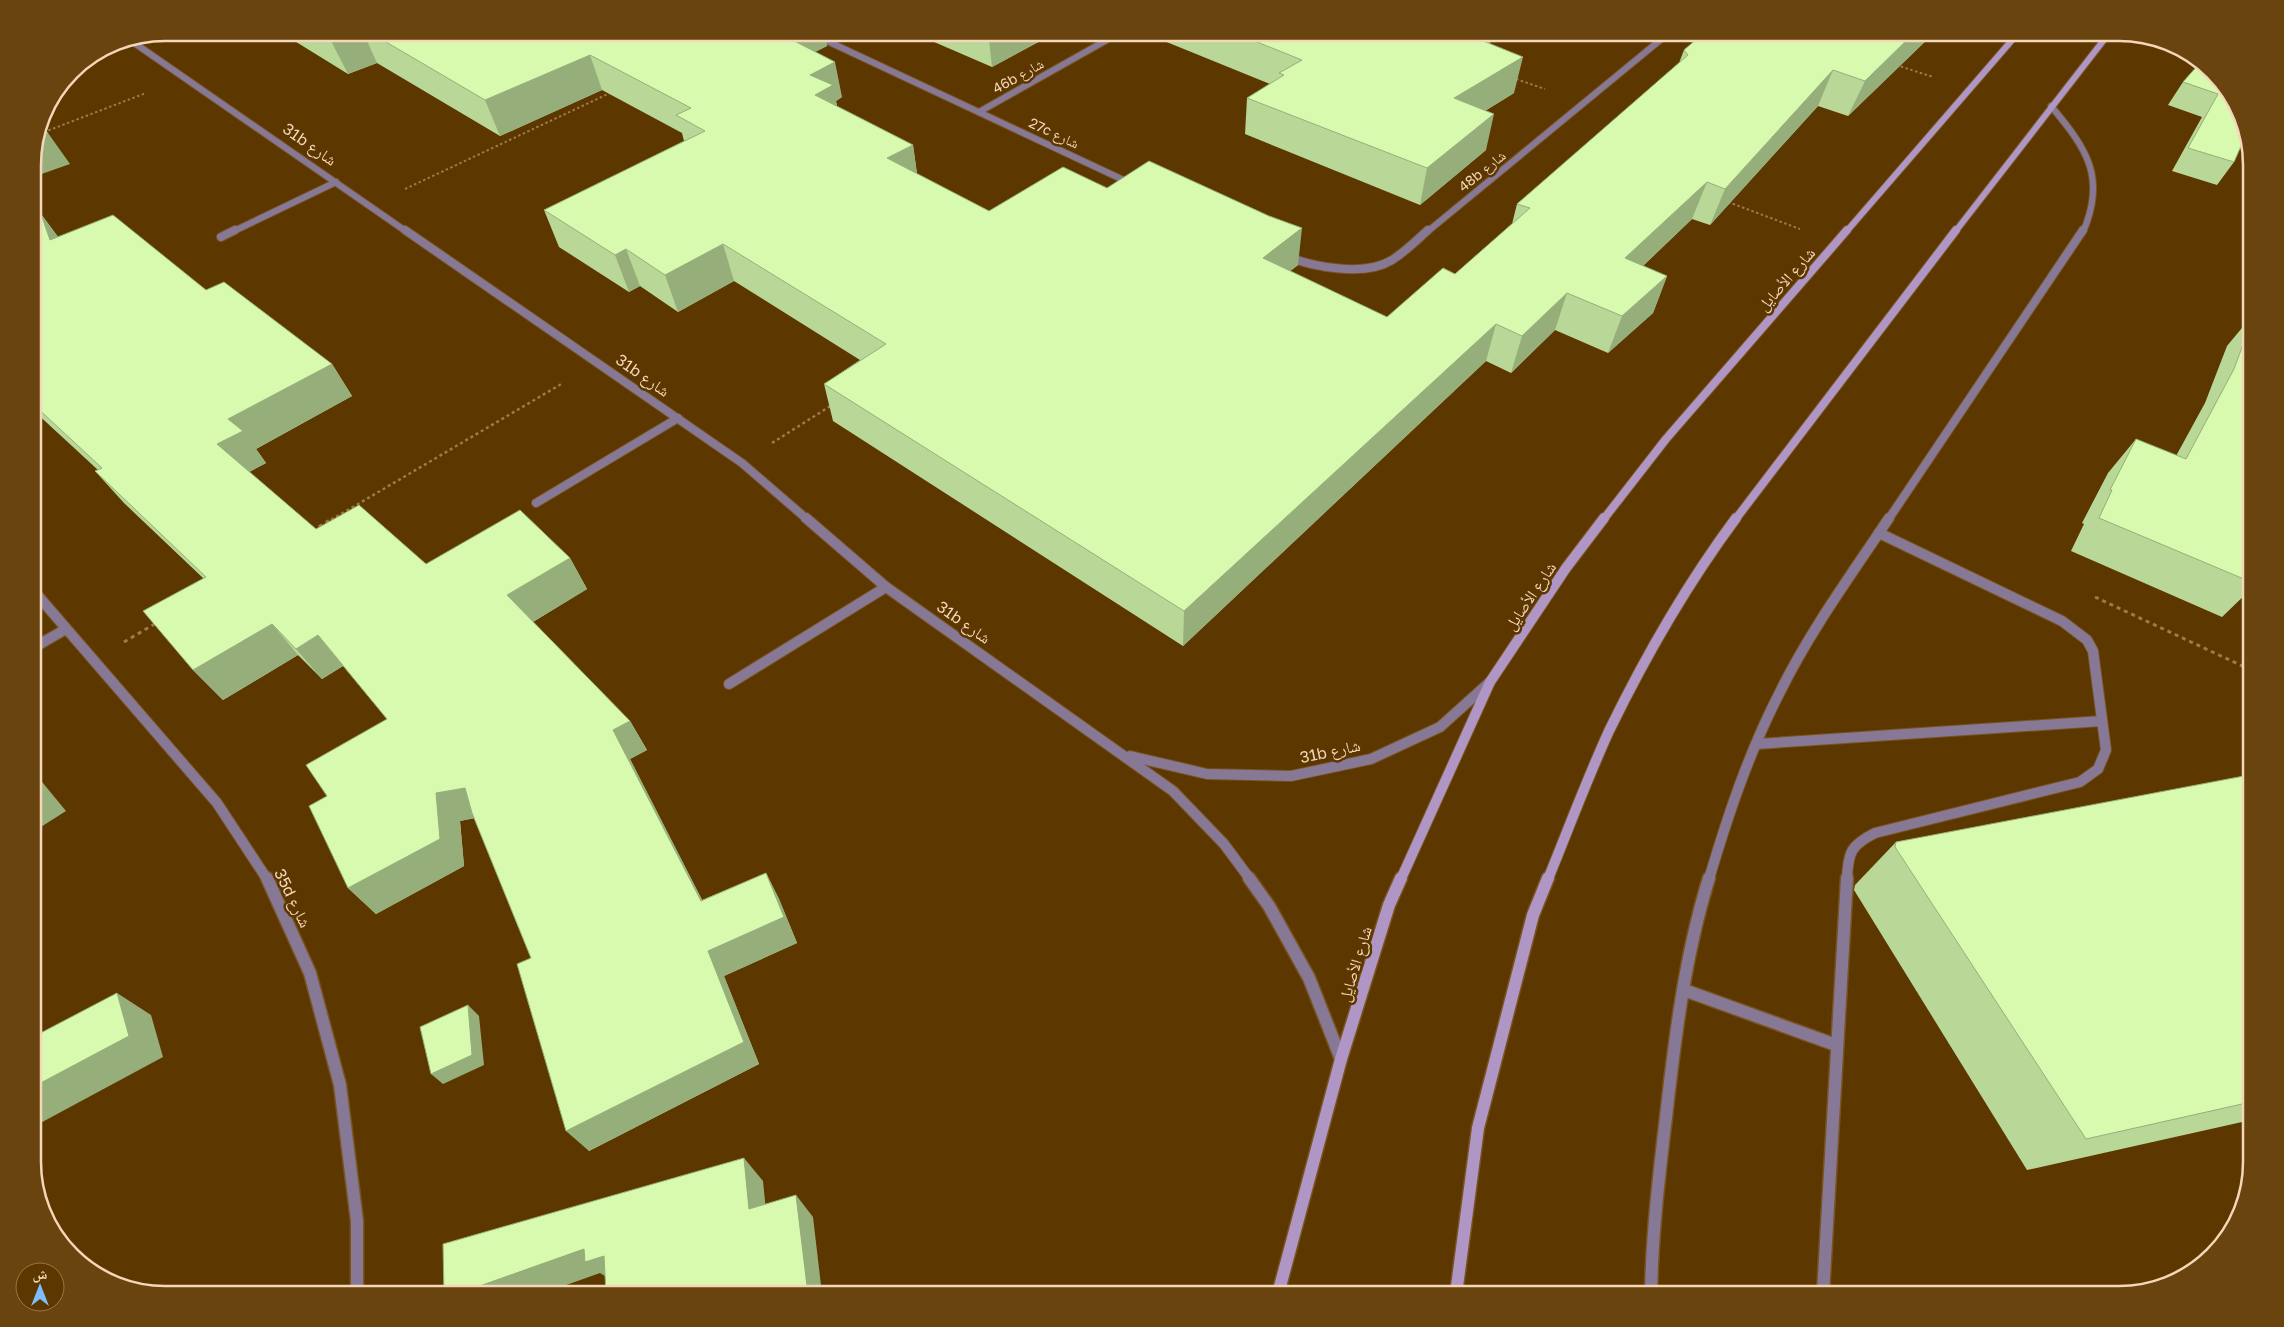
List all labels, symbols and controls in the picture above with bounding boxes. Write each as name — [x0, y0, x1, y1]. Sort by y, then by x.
street label: 46b شارع — [989, 55, 1047, 98]
street label: 27c شارع — [1026, 114, 1082, 153]
street label: 31b شارع — [279, 118, 341, 171]
street label: 48b شارع — [1455, 146, 1510, 196]
street label: شارع الأصايل — [1753, 243, 1820, 316]
street label: 31b شارع — [612, 349, 674, 402]
street label: شارع الأصايل — [1500, 558, 1561, 635]
street label: 31b شارع — [933, 596, 995, 649]
street label: 31b شارع — [1298, 735, 1362, 768]
street label: 35d شارع — [269, 865, 316, 931]
street label: شارع الأصايل — [1334, 924, 1377, 1005]
north arrow — [15, 1262, 65, 1312]
text: ش — [33, 1265, 48, 1283]

